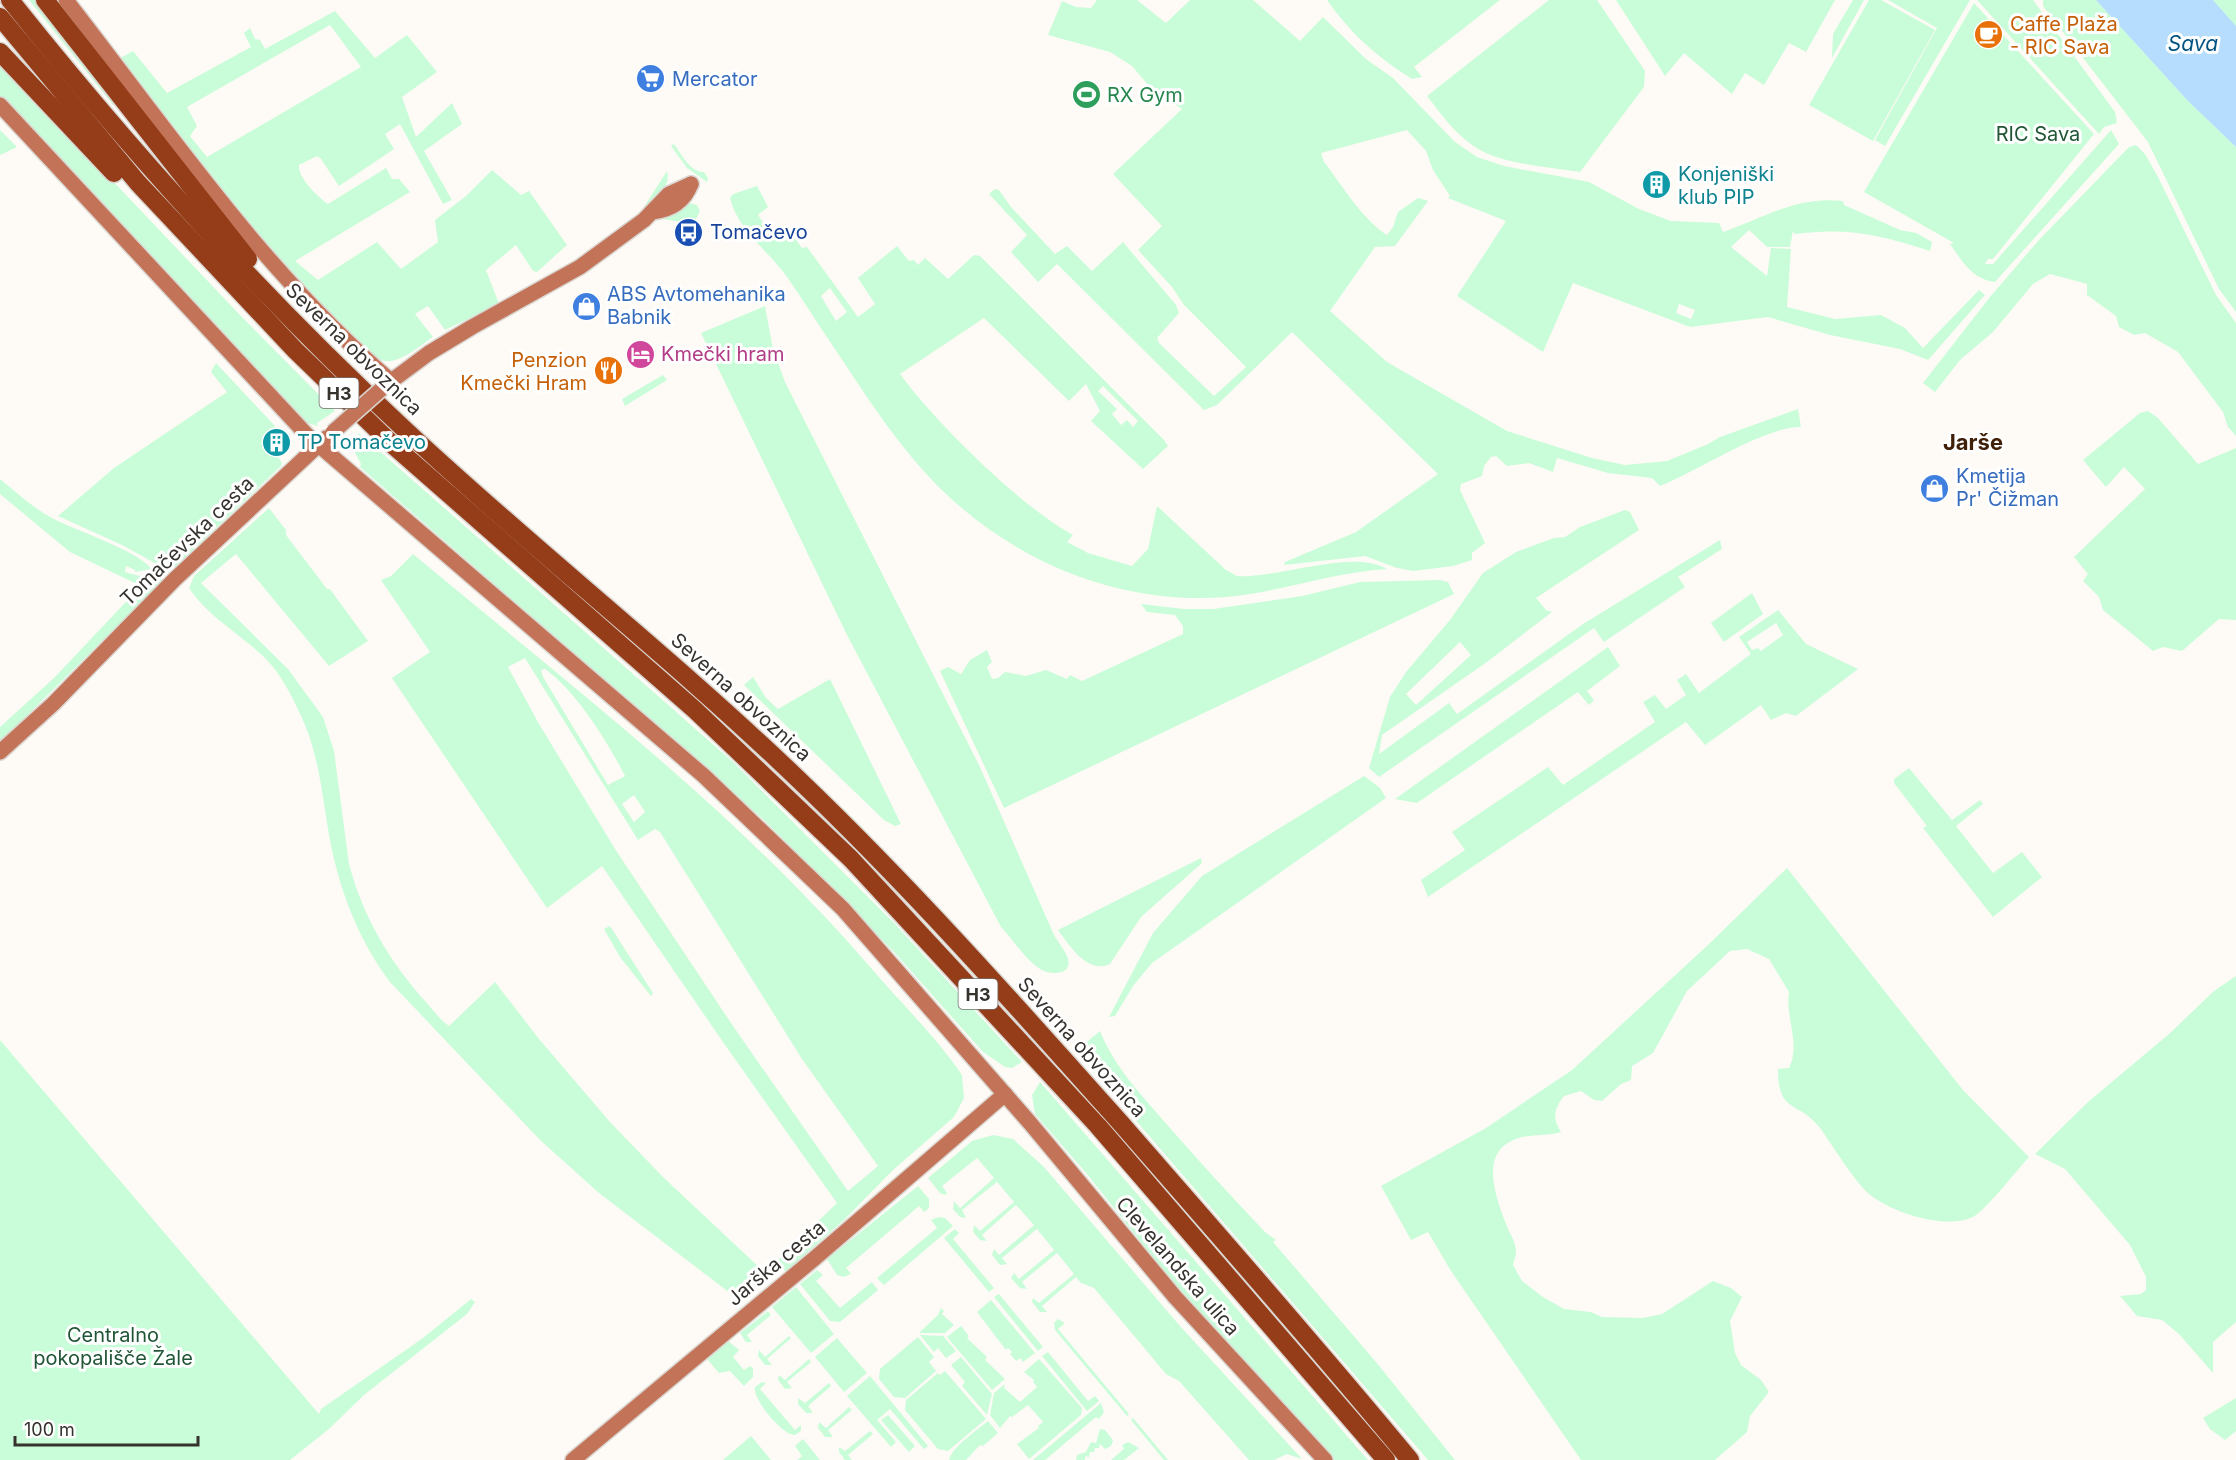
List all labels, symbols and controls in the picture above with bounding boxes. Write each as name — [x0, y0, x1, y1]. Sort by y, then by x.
place label: Caffe Plaža - RIC Sava — [2010, 12, 2118, 59]
cafe icon: Caffe Plaža - RIC Sava — [1973, 19, 2005, 51]
water label: Sava — [2168, 31, 2218, 56]
supermarket icon: Mercator — [635, 63, 667, 95]
place label: Mercator — [672, 67, 758, 91]
sports icon: RX Gym — [1070, 79, 1102, 111]
place label: RX Gym — [1107, 83, 1183, 107]
park label: RIC Sava — [1996, 122, 2080, 146]
place label: Konjeniški klub PIP — [1678, 162, 1774, 209]
building icon: Konjeniški klub PIP — [1641, 169, 1673, 201]
bus stop icon: Tomačevo — [673, 216, 705, 248]
place label: Tomačevo — [710, 220, 808, 244]
street label: Severna obvoznica — [281, 278, 427, 420]
place label: ABS Avtomehanika Babnik — [607, 282, 786, 329]
shop icon: ABS Avtomehanika Babnik — [570, 290, 602, 322]
hotel icon: Kmečki hram — [624, 338, 656, 370]
place label: Kmečki hram — [661, 342, 785, 366]
place label: Penzion Kmečki Hram — [460, 348, 587, 395]
restaurant icon: Penzion Kmečki Hram — [592, 355, 624, 387]
road number: H3 — [320, 378, 358, 408]
building icon: TP Tomačevo — [260, 426, 292, 458]
district label: Jarše — [1943, 429, 2003, 455]
place label: TP Tomačevo — [297, 430, 426, 454]
place label: Kmetija Pr' Čižman — [1956, 464, 2059, 511]
street label: Tomačevska cesta — [115, 471, 259, 611]
shop icon: Kmetija Pr' Čižman — [1919, 472, 1951, 504]
street label: Severna obvoznica — [666, 628, 816, 766]
street label: Severna obvoznica — [1013, 972, 1151, 1122]
road number: H3 — [958, 979, 998, 1009]
street label: Clevelandska ulica — [1111, 1192, 1245, 1340]
street label: Jarška cesta — [722, 1215, 830, 1311]
park label: Centralno pokopališče Žale — [33, 1323, 193, 1370]
scale bar — [15, 1409, 198, 1447]
text: 100 m — [24, 1419, 75, 1440]

